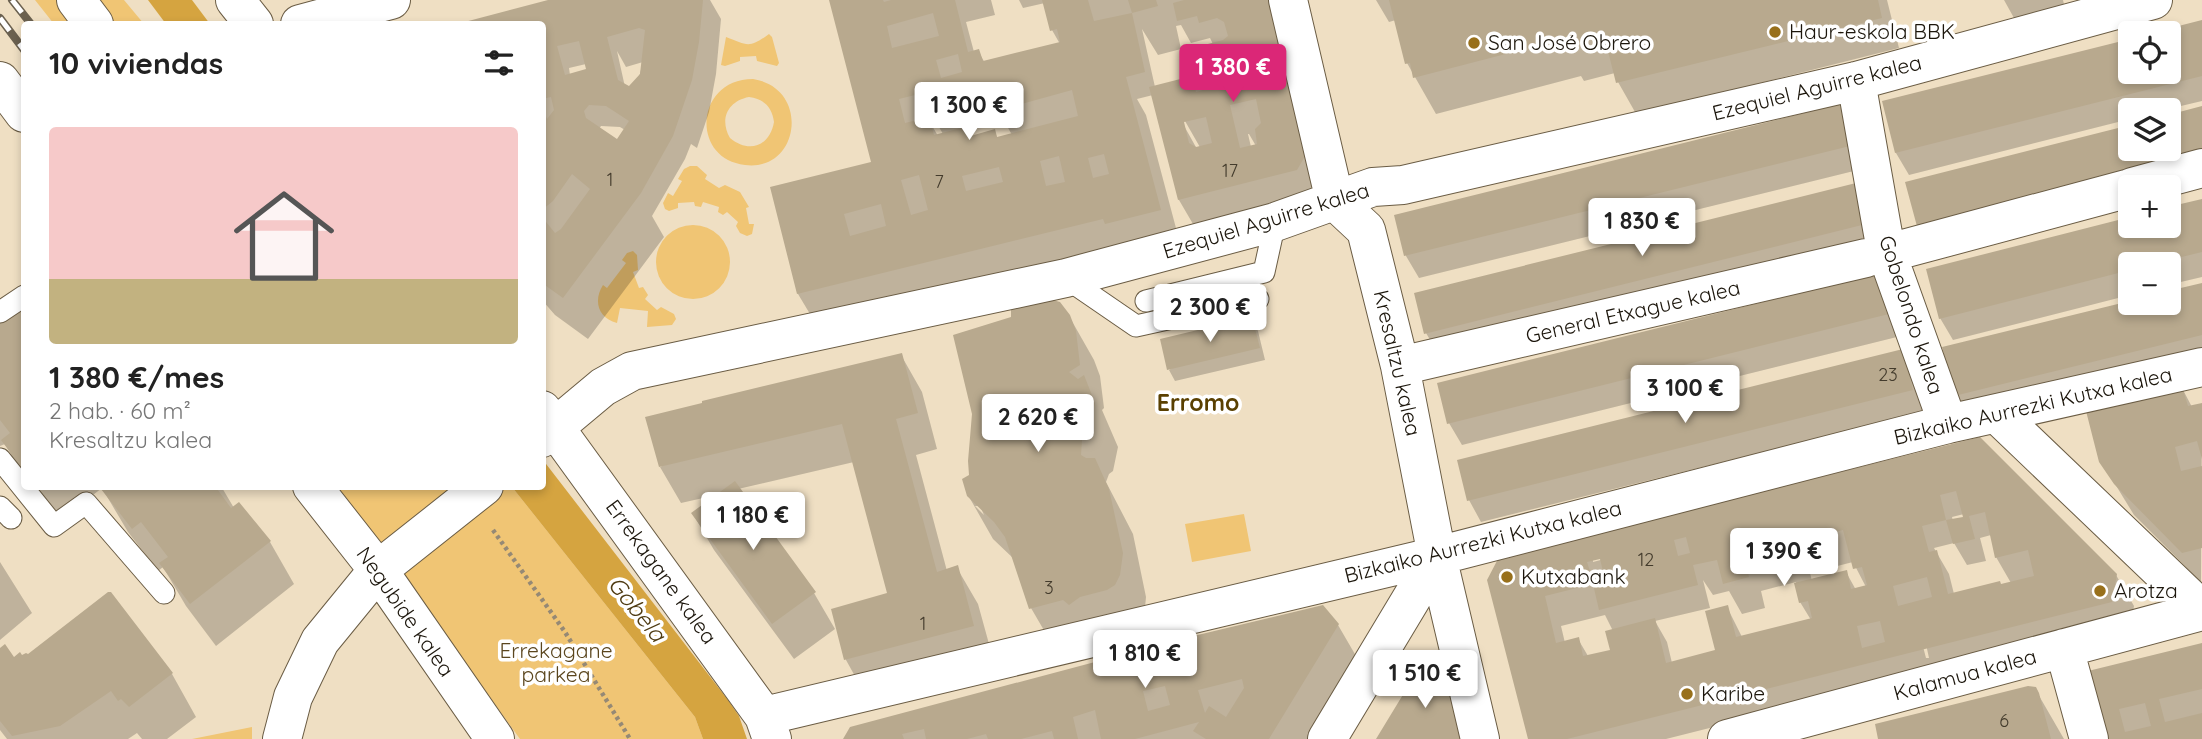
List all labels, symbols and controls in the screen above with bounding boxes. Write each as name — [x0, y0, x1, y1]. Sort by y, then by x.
place label: Haur-eskola BBK — [1789, 18, 1955, 44]
map controls — [2118, 21, 2181, 315]
button: locate — [2118, 21, 2181, 84]
marker: Haur-eskola BBK — [1767, 24, 1783, 40]
place label: San José Obrero — [1488, 29, 1651, 55]
marker: San José Obrero — [1466, 35, 1482, 51]
text: 10 viviendas — [49, 44, 223, 82]
icon: filters — [480, 44, 518, 82]
pin: 1 380 € — [1168, 44, 1298, 104]
street label: Ezequiel Aguirre kalea — [1709, 48, 1924, 126]
text: 1 380 € — [1195, 52, 1271, 81]
pin: 1 300 € — [904, 82, 1034, 142]
text: 1 300 € — [931, 90, 1007, 119]
button: layers — [2118, 98, 2181, 161]
house number: 17 — [1222, 159, 1238, 182]
house number: 1 — [607, 168, 613, 191]
house number: 7 — [934, 170, 944, 193]
icon: home — [221, 173, 347, 299]
button: + — [2118, 175, 2181, 238]
street label: Ezequiel Aguirre kalea — [1159, 176, 1372, 264]
pin: 1 830 € — [1577, 198, 1707, 258]
text: 1 830 € — [1604, 206, 1680, 235]
street label: Gobelondo kalea — [1874, 232, 1950, 397]
button: − — [2118, 252, 2181, 315]
street label: General Etxague kalea — [1523, 274, 1742, 348]
pin: 2 300 € — [1145, 284, 1275, 344]
street label: Kresaltzu kalea — [1369, 287, 1427, 438]
text: 2 300 € — [1170, 292, 1250, 321]
text: 1 380 €/mes — [49, 358, 224, 396]
street label: Bizkaiko Aurrezki Kutxa kalea — [1891, 360, 2175, 450]
house number: 23 — [1878, 363, 1898, 386]
pin: 3 100 € — [1620, 366, 1750, 425]
text: 3 100 € — [1647, 373, 1723, 402]
district label: Erromo — [1157, 388, 1239, 417]
pin: 2 620 € — [973, 394, 1103, 454]
text: 2 hab. · 60 m² — [49, 396, 191, 425]
text: 2 620 € — [998, 402, 1078, 431]
text: Kresaltzu kalea — [49, 425, 212, 454]
pin: 1 180 € — [688, 492, 818, 552]
street label: Errekagane kalea — [601, 494, 723, 649]
street label: Bizkaiko Aurrezki Kutxa kalea — [1341, 494, 1624, 588]
text: 1 180 € — [717, 500, 789, 529]
pin: 1 390 € — [1719, 528, 1849, 588]
text: 1 390 € — [1746, 536, 1822, 565]
street label: Negubide kalea — [351, 541, 460, 681]
house number: 12 — [1638, 548, 1654, 571]
place label: Kutxabank — [1521, 563, 1626, 589]
marker: Kutxabank — [1499, 569, 1515, 585]
water label: Gobela — [602, 570, 673, 648]
house number: 3 — [1044, 576, 1054, 599]
place label: Arotza — [2114, 577, 2178, 603]
marker: Arotza — [2092, 583, 2108, 599]
house number: 1 — [920, 612, 926, 635]
pin: 1 810 € — [1080, 630, 1210, 690]
park label: Errekagane parkea — [499, 637, 613, 687]
text: 1 810 € — [1109, 638, 1181, 667]
street label: Kalamua kalea — [1890, 642, 2039, 706]
pin: 1 510 € — [1360, 650, 1490, 710]
text: 1 510 € — [1389, 658, 1461, 687]
place label: Karibe — [1701, 680, 1765, 706]
marker: Karibe — [1679, 686, 1695, 702]
house number: 6 — [1999, 709, 2009, 732]

